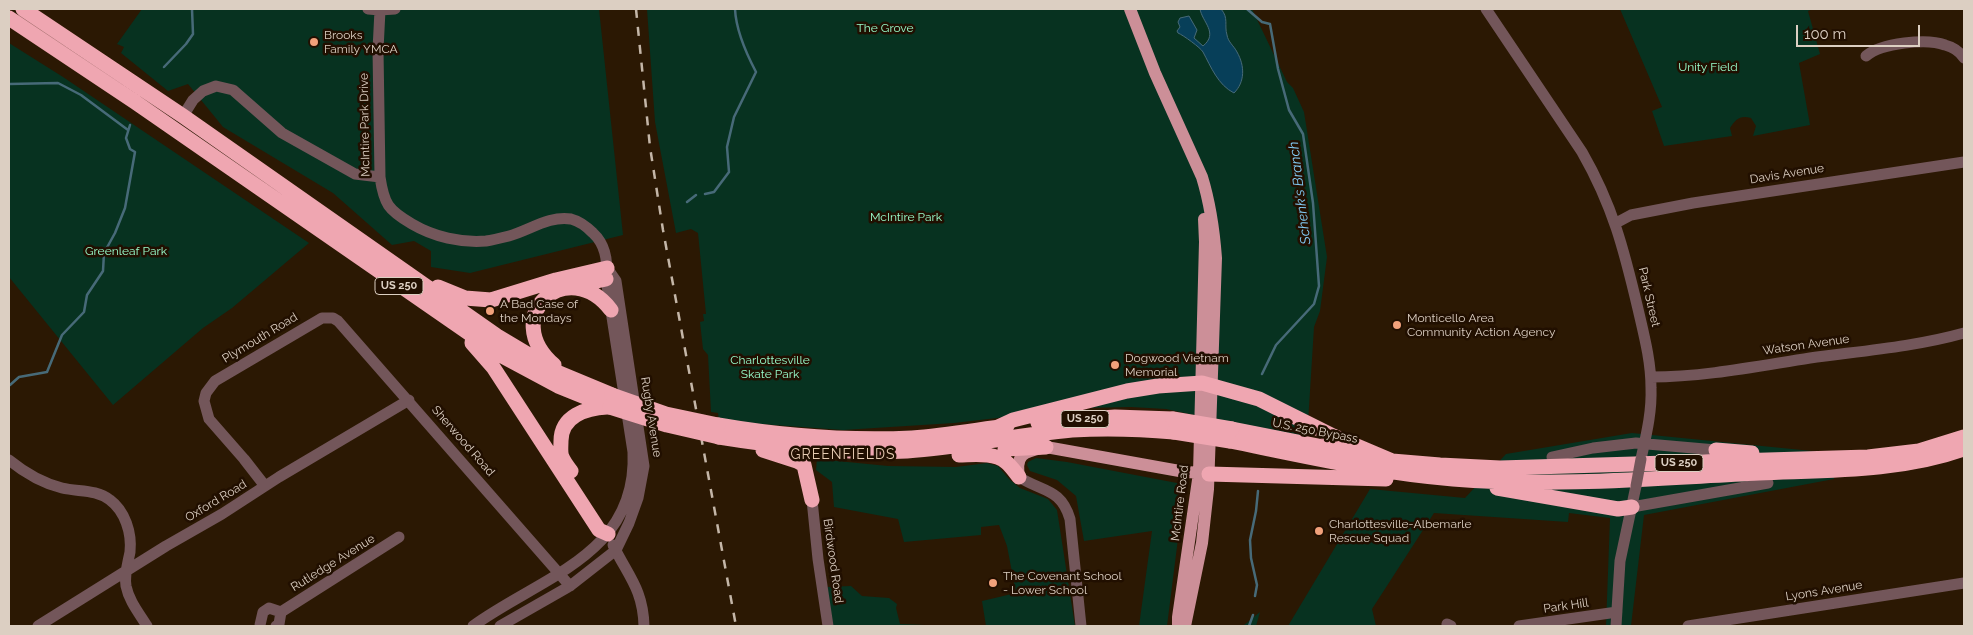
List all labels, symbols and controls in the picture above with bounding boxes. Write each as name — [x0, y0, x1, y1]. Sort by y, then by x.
scale bar — [1798, 15, 1922, 47]
park label: The Grove — [856, 21, 914, 35]
text: 100 m — [1804, 25, 1846, 43]
place label: Brooks Family YMCA — [324, 28, 398, 56]
marker: Brooks Family YMCA — [308, 36, 320, 48]
park label: Unity Field — [1678, 60, 1738, 74]
street label: McIntire Park Drive — [357, 73, 373, 177]
water label: Schenk's Branch — [1285, 140, 1315, 246]
street label: Davis Avenue — [1749, 161, 1825, 187]
park label: McIntire Park — [870, 210, 942, 224]
park label: Greenleaf Park — [85, 244, 167, 258]
street label: Park Street — [1635, 266, 1663, 328]
road number: US 250 — [375, 278, 423, 294]
place label: A Bad Case of the Mondays — [500, 297, 578, 325]
marker: A Bad Case of the Mondays — [484, 305, 496, 317]
street label: Plymouth Road — [220, 310, 300, 366]
place label: Monticello Area Community Action Agency — [1407, 311, 1555, 339]
marker: Monticello Area Community Action Agency — [1391, 319, 1403, 331]
street label: Watson Avenue — [1762, 332, 1850, 358]
place label: Dogwood Vietnam Memorial — [1125, 351, 1229, 379]
park label: Charlottesville Skate Park — [730, 353, 810, 381]
marker: Dogwood Vietnam Memorial — [1109, 359, 1121, 371]
street label: Rugby Avenue — [638, 376, 664, 458]
street label: Sherwood Road — [428, 403, 498, 479]
road number: US 250 — [1061, 410, 1109, 428]
street label: U.S. 250 Bypass — [1271, 416, 1359, 446]
district label: GREENFIELDS — [789, 447, 897, 463]
road number: US 250 — [1655, 454, 1703, 472]
street label: McIntire Road — [1168, 464, 1192, 542]
street label: Oxford Road — [183, 477, 249, 525]
place label: Charlottesville-Albemarle Rescue Squad — [1329, 517, 1471, 545]
street label: Birdwood Road — [820, 518, 846, 604]
marker: Charlottesville-Albemarle Rescue Squad — [1313, 525, 1325, 537]
street label: Rutledge Avenue — [288, 531, 378, 595]
place label: The Covenant School - Lower School — [1003, 569, 1122, 597]
marker: The Covenant School - Lower School — [987, 577, 999, 589]
street label: Lyons Avenue — [1785, 578, 1863, 604]
street label: Park Hill — [1542, 596, 1590, 616]

